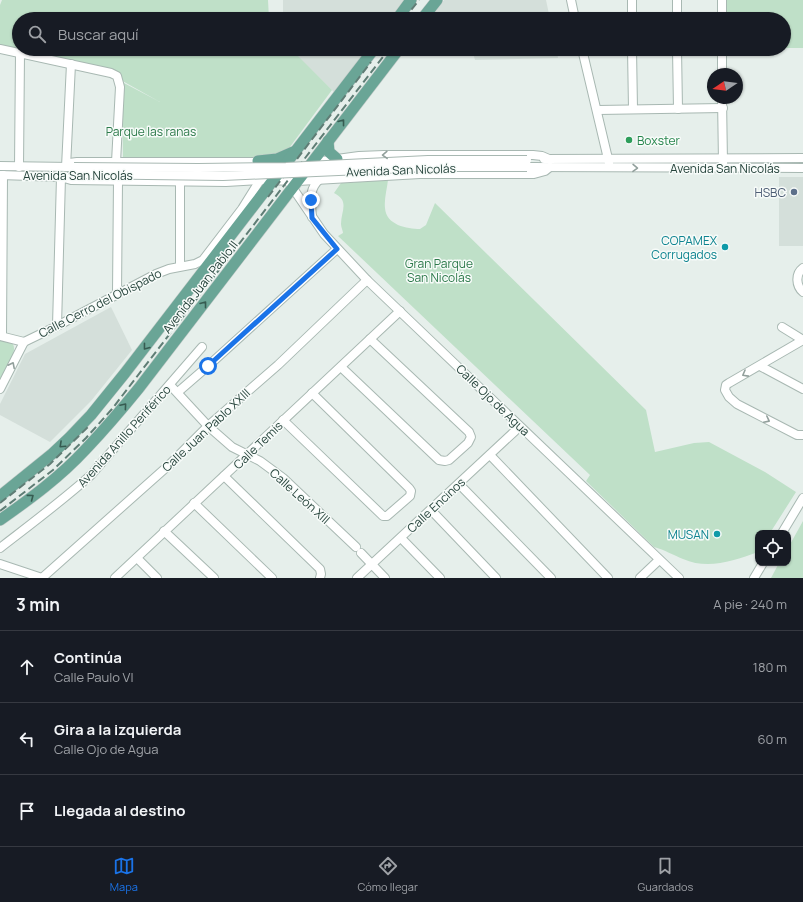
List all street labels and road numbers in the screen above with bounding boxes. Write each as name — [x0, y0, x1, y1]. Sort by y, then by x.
street label: Avenida San Nicolás — [346, 160, 456, 180]
street label: Avenida San Nicolás — [670, 160, 780, 177]
street label: Avenida San Nicolás — [23, 167, 133, 184]
street label: Avenida Juan Pablo II — [158, 237, 242, 337]
street label: Calle Cerro del Obispado — [36, 265, 164, 341]
street label: Calle Ojo de Agua — [452, 360, 534, 440]
street label: Avenida Anillo Periférico — [74, 381, 174, 491]
street label: Calle Juan Pablo XXIII — [158, 385, 254, 475]
street label: Calle Temis — [230, 417, 286, 473]
street label: Calle León XIII — [266, 464, 334, 528]
street label: Calle Encinos — [403, 474, 469, 536]

